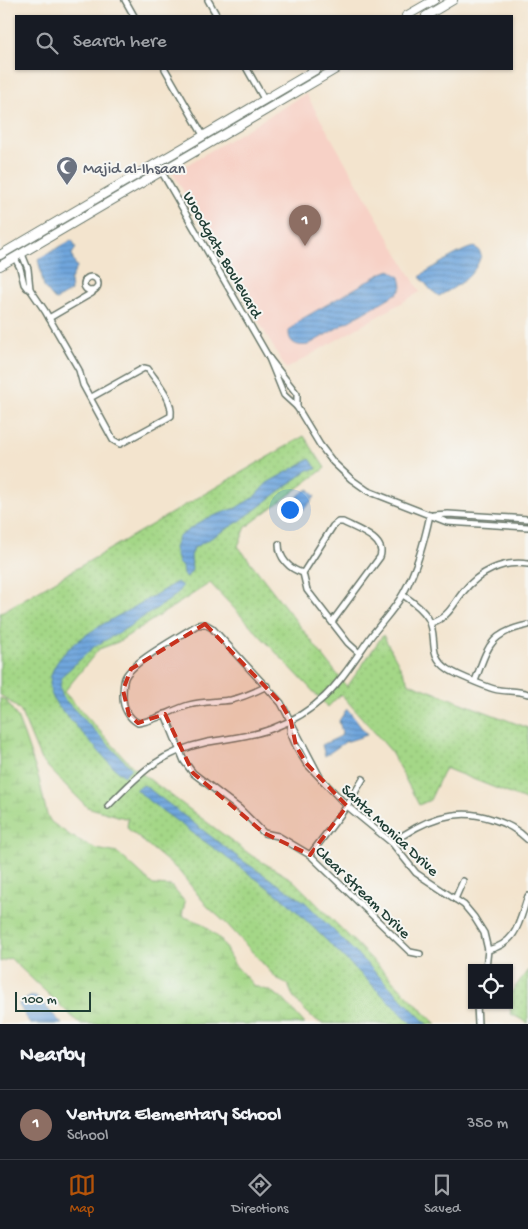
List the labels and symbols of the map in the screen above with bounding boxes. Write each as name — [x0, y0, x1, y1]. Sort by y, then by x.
mosque icon: Majid al-Ihsaan — [55, 155, 79, 186]
place label: Majid al-Ihsaan — [83, 161, 186, 180]
street label: Woodgate Boulevard — [177, 189, 266, 324]
pin: 1 — [289, 205, 321, 246]
your location — [277, 497, 303, 523]
street label: Santa Monica Drive — [336, 781, 442, 882]
street label: Clear Stream Drive — [310, 843, 414, 944]
scale bar — [15, 989, 91, 1012]

